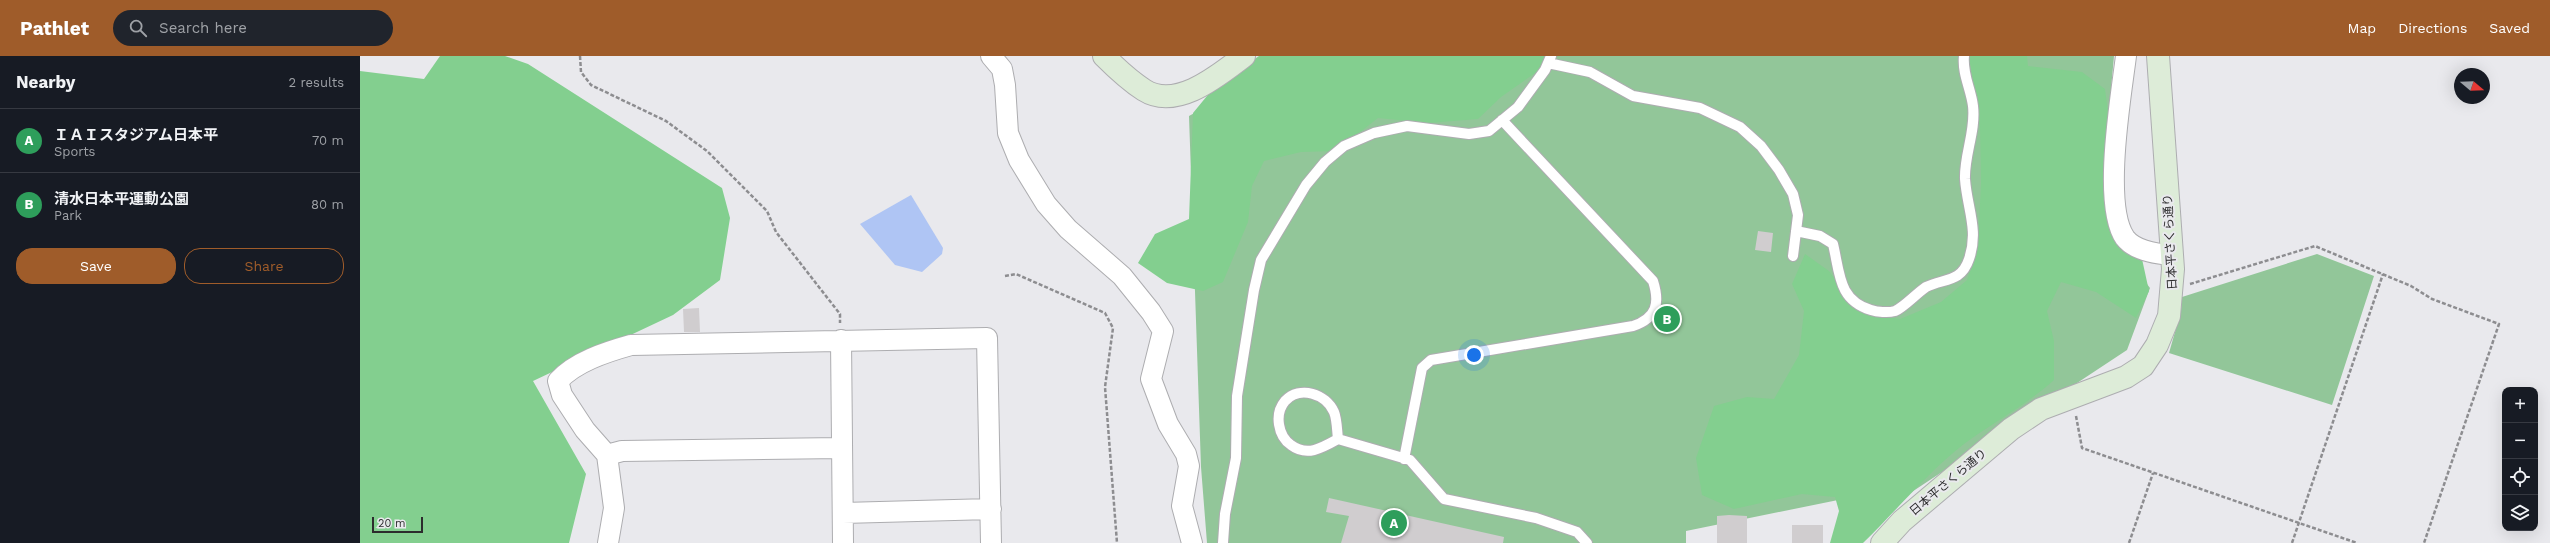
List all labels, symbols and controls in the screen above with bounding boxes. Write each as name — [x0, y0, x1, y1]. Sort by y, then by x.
search box — [113, 10, 393, 46]
text: Pathlet — [20, 17, 89, 40]
icon: search — [127, 17, 149, 39]
text: Search here — [159, 19, 247, 37]
text: Map — [2348, 20, 2376, 36]
text: Directions — [2398, 20, 2467, 36]
text: Saved — [2489, 20, 2530, 36]
north arrow — [2454, 68, 2490, 104]
text: Nearby — [16, 72, 75, 92]
text: 2 results — [289, 75, 344, 90]
text: ＩＡＩスタジアム日本平 — [54, 126, 218, 144]
text: A — [25, 133, 33, 148]
text: 70 m — [312, 133, 344, 148]
text: Sports — [54, 144, 95, 159]
text: 清水日本平運動公園 — [54, 190, 189, 208]
street label: 日本平さくら通り — [2160, 194, 2180, 290]
text: B — [25, 197, 33, 212]
text: 80 m — [311, 197, 344, 212]
text: Park — [54, 208, 82, 223]
button: Save — [16, 248, 176, 284]
button: Share — [184, 248, 344, 284]
pin: B — [1654, 304, 1680, 334]
your location — [1464, 345, 1484, 365]
map controls — [2502, 387, 2538, 531]
button: + — [2502, 387, 2538, 423]
button: − — [2502, 423, 2538, 459]
street label: 日本平さくら通り — [1907, 446, 1989, 518]
button: locate — [2502, 459, 2538, 495]
button: layers — [2502, 495, 2538, 531]
pin: A — [1381, 508, 1407, 538]
scale bar — [372, 515, 423, 534]
text: 20 m — [378, 517, 406, 530]

